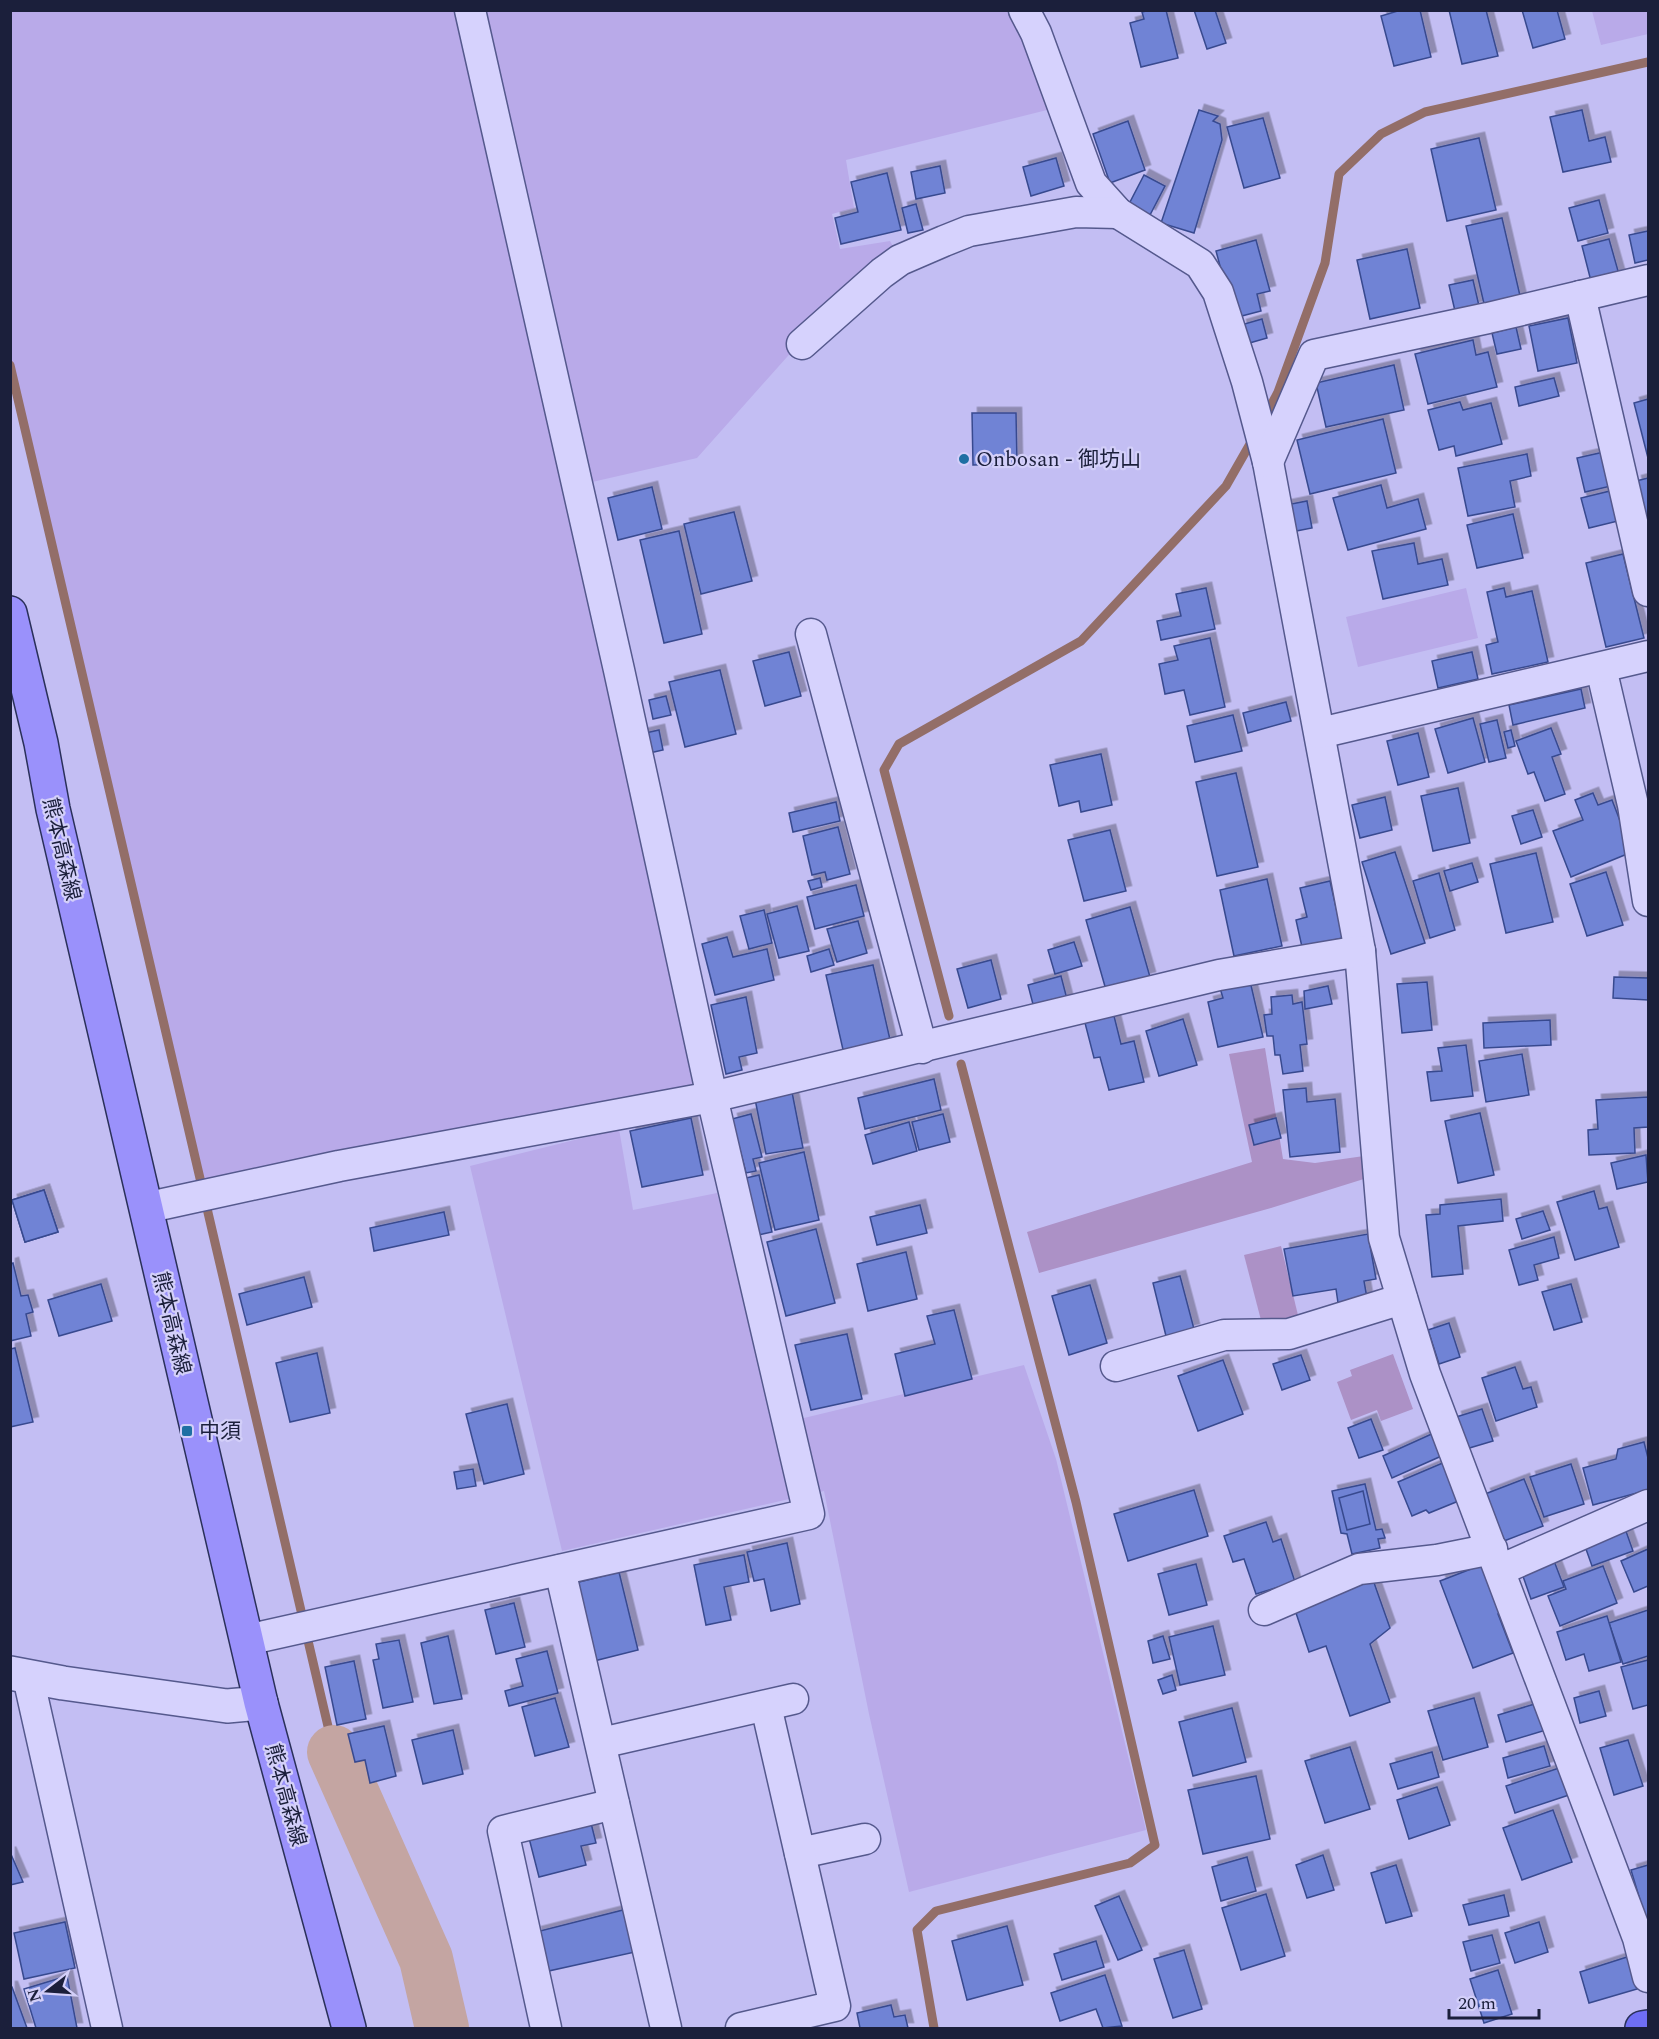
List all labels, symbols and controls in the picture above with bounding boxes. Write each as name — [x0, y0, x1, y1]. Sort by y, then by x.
place label: Onbosan - 御坊山 — [976, 444, 1141, 476]
marker: Onbosan - 御坊山 — [957, 452, 971, 466]
street label: 熊本高森線 — [34, 794, 88, 904]
street label: 熊本高森線 — [144, 1268, 198, 1378]
place label: 中須 — [199, 1416, 241, 1448]
marker: 中須 — [180, 1424, 194, 1438]
street label: 熊本高森線 — [256, 1740, 314, 1850]
north arrow — [18, 1961, 78, 2021]
scale bar — [1449, 1982, 1539, 2020]
text: N — [21, 1985, 48, 2005]
text: 20 m — [1458, 1990, 1496, 2017]

